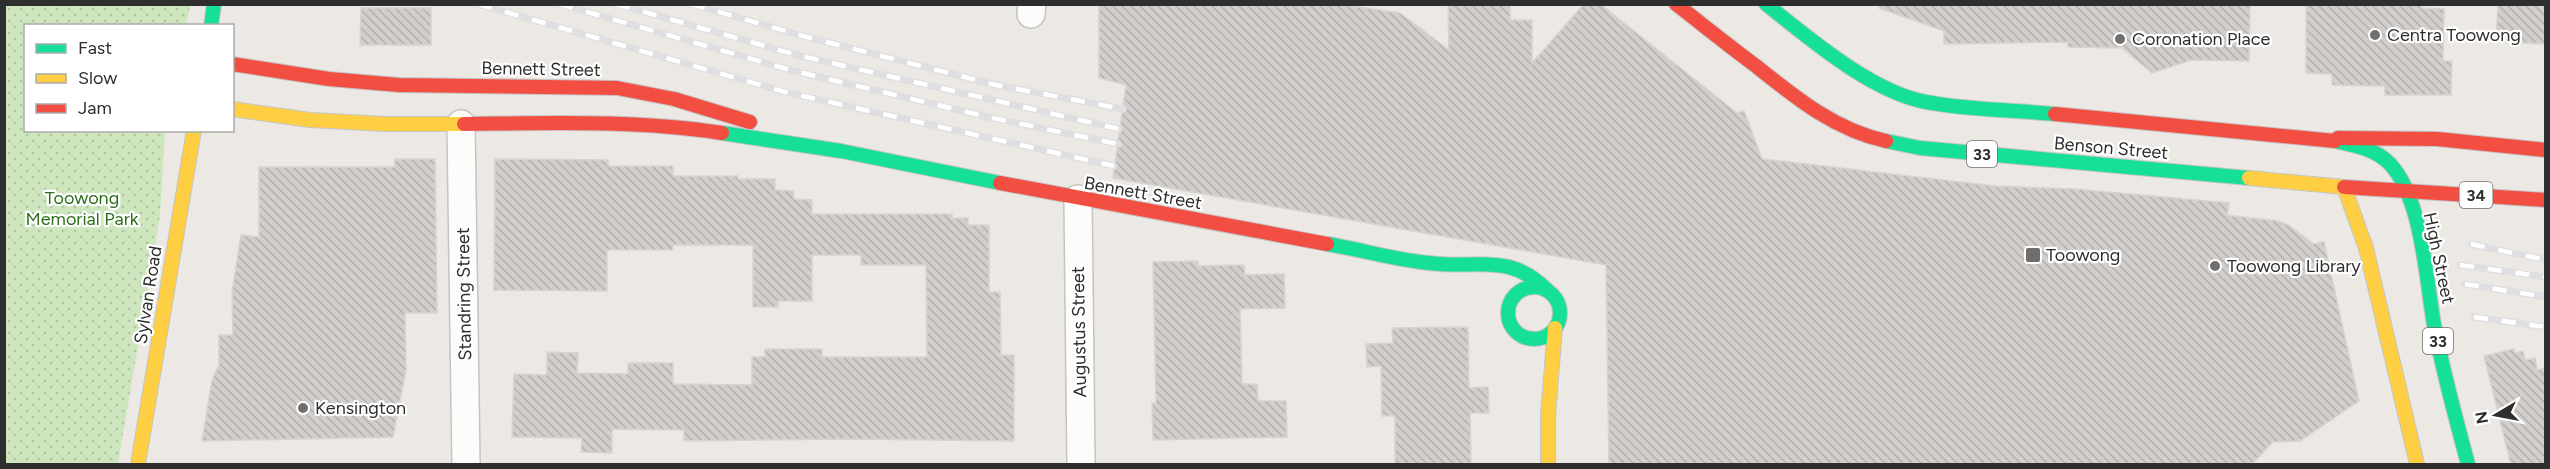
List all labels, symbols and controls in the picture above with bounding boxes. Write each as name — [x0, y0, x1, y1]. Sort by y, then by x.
legend — [24, 24, 234, 132]
place label: Centra Toowong — [2387, 24, 2521, 46]
place label: Coronation Place — [2132, 28, 2270, 50]
marker: Centra Toowong — [2368, 28, 2382, 42]
marker: Coronation Place — [2113, 32, 2127, 46]
text: Fast — [78, 37, 112, 59]
street label: Bennett Street — [481, 57, 601, 81]
text: Slow — [78, 67, 117, 89]
text: Jam — [78, 97, 112, 119]
street label: Benson Street — [2053, 132, 2169, 164]
road number: 33 — [1967, 141, 1997, 167]
street label: Bennett Street — [1082, 172, 1204, 214]
road number: 34 — [2460, 182, 2492, 208]
park label: Toowong Memorial Park — [26, 187, 139, 230]
street label: High Street — [2419, 210, 2459, 306]
street label: Standring Street — [452, 227, 476, 361]
place label: Toowong — [2046, 244, 2120, 266]
street label: Sylvan Road — [129, 245, 167, 345]
marker: Toowong — [2024, 246, 2042, 264]
place label: Toowong Library — [2227, 255, 2361, 277]
marker: Toowong Library — [2208, 259, 2222, 273]
street label: Augustus Street — [1067, 266, 1091, 398]
road number: 33 — [2423, 328, 2453, 354]
north arrow — [2466, 385, 2526, 445]
place label: Kensington — [315, 397, 406, 419]
marker: Kensington — [296, 401, 310, 415]
text: N — [2471, 410, 2492, 425]

